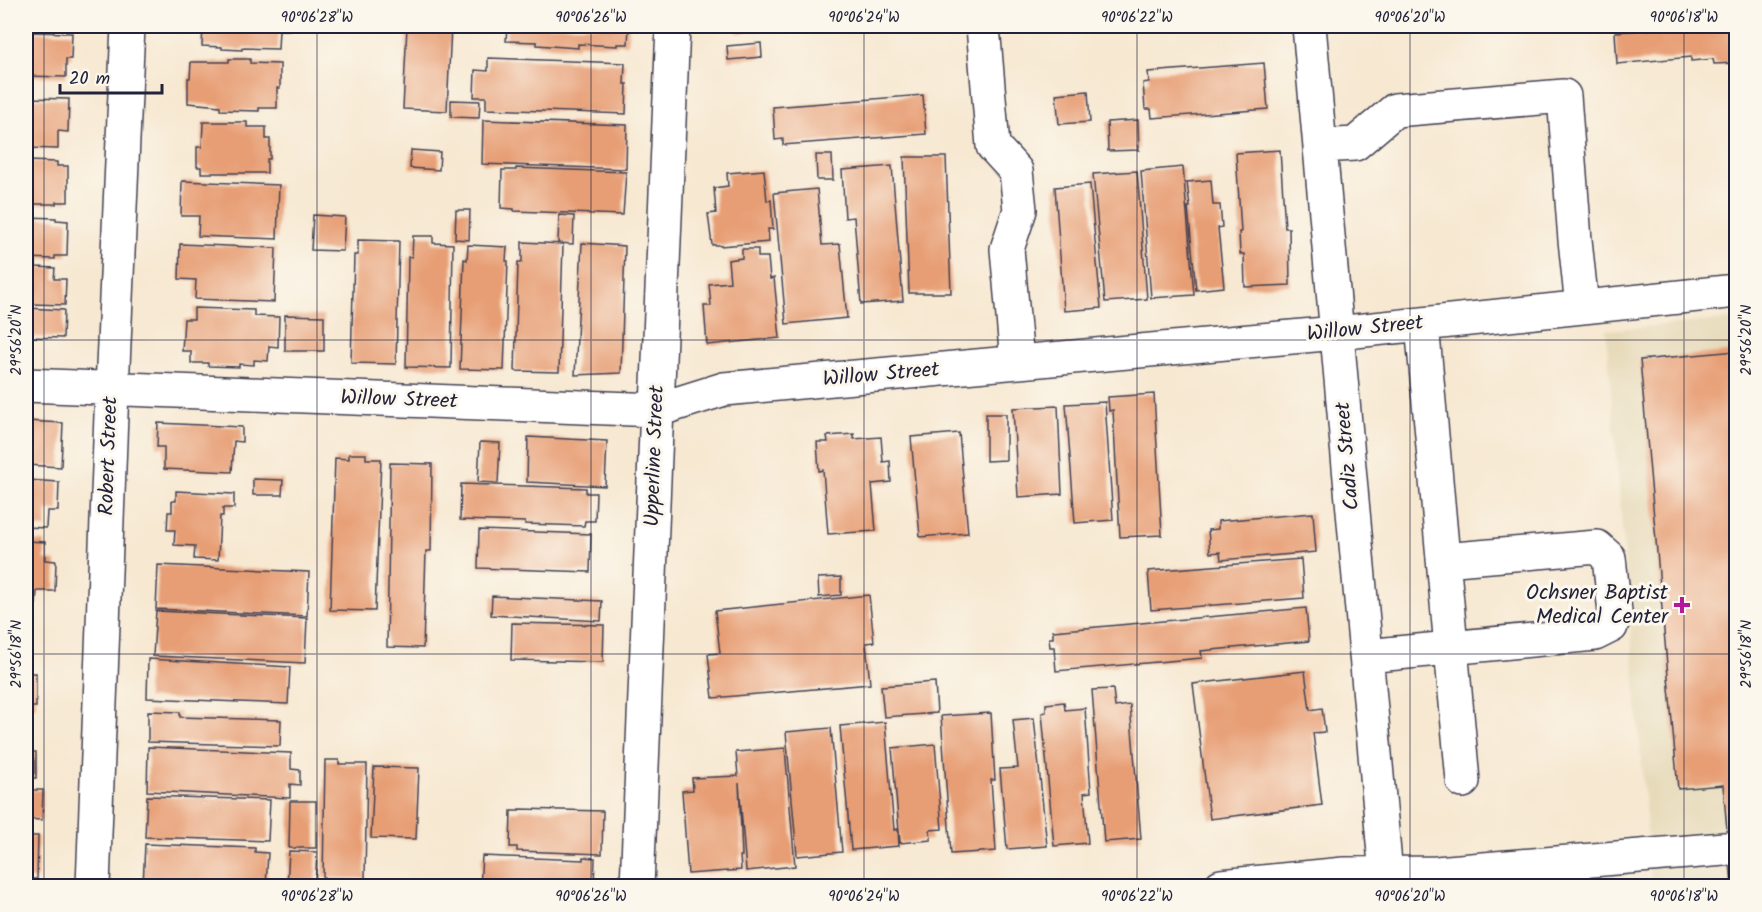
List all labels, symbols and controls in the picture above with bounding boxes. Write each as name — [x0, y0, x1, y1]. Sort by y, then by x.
text: 90°06'28"W — [281, 6, 353, 30]
text: 90°06'26"W — [555, 6, 627, 30]
text: 90°06'24"W — [828, 6, 900, 30]
text: 90°06'22"W — [1101, 6, 1173, 30]
text: 90°06'20"W — [1375, 6, 1446, 30]
text: 90°06'18"W — [1650, 6, 1718, 30]
scale bar — [60, 57, 162, 95]
text: 20 m — [69, 65, 110, 94]
text: 29°56'20"N — [5, 304, 29, 376]
text: 29°56'20"N — [1735, 304, 1759, 376]
street label: Willow Street — [1305, 306, 1426, 352]
street label: Willow Street — [821, 353, 942, 397]
street label: Willow Street — [340, 381, 459, 419]
street label: Upperline Street — [636, 384, 674, 527]
street label: Robert Street — [90, 395, 128, 516]
street label: Cadiz Street — [1327, 399, 1369, 512]
place label: Ochsner Baptist Medical Center — [1526, 577, 1669, 634]
marker: Ochsner Baptist Medical Center — [1673, 596, 1691, 614]
text: 29°56'18"N — [5, 620, 29, 688]
text: 29°56'18"N — [1735, 620, 1759, 688]
text: 90°06'28"W — [281, 885, 353, 909]
text: 90°06'26"W — [555, 885, 627, 909]
text: 90°06'24"W — [828, 885, 900, 909]
text: 90°06'22"W — [1101, 885, 1173, 909]
text: 90°06'20"W — [1375, 885, 1446, 909]
text: 90°06'18"W — [1650, 885, 1718, 909]

